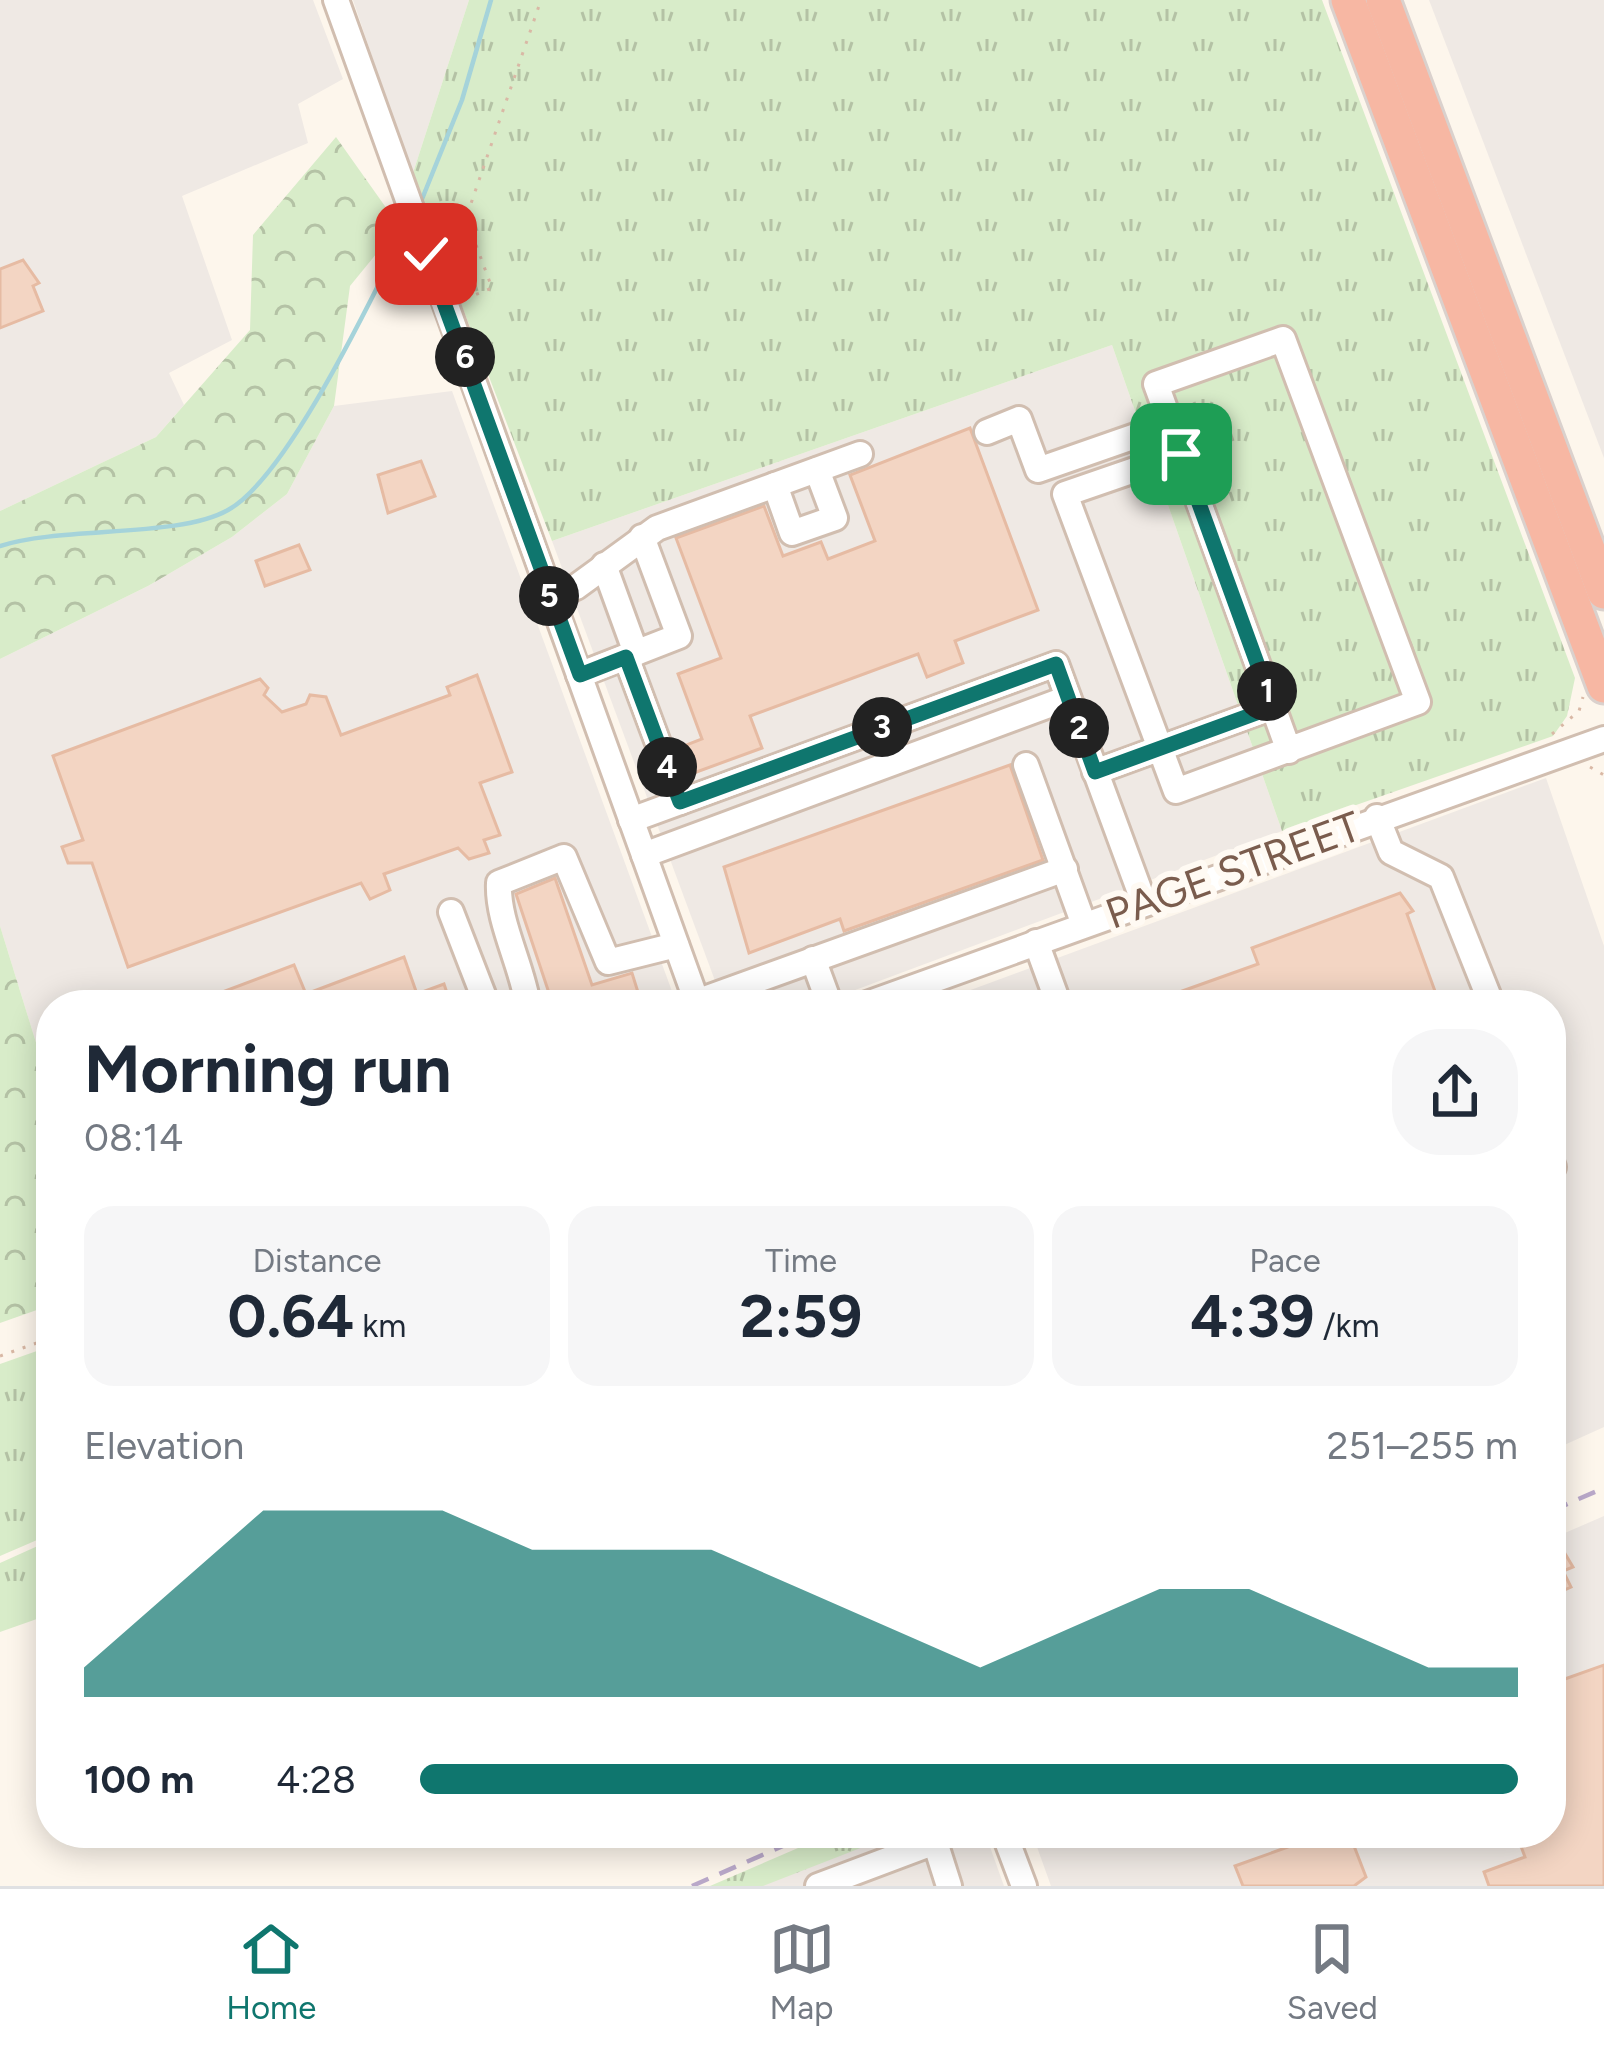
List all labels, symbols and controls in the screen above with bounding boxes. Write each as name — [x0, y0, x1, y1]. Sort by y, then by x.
pin — [375, 203, 477, 305]
icon: check — [393, 221, 459, 287]
pin: 6 — [435, 327, 495, 387]
text: 6 — [455, 337, 475, 376]
pin — [1130, 403, 1232, 505]
icon: arrive — [1148, 421, 1214, 487]
pin: 5 — [519, 566, 579, 626]
text: 5 — [539, 576, 559, 615]
pin: 1 — [1237, 661, 1297, 721]
text: 1 — [1260, 671, 1274, 710]
pin: 3 — [852, 697, 912, 757]
pin: 2 — [1049, 698, 1109, 758]
text: 3 — [873, 707, 891, 746]
text: 2 — [1069, 708, 1089, 747]
pin: 4 — [637, 737, 697, 797]
text: 4 — [657, 747, 677, 786]
street label: PAGE STREET — [1099, 800, 1367, 940]
text: Morning run — [84, 1029, 452, 1109]
button: share — [1392, 1029, 1518, 1155]
text: 08:14 — [84, 1114, 183, 1161]
text: Distance — [252, 1241, 382, 1280]
text: Time — [765, 1241, 837, 1280]
text: Pace — [1249, 1241, 1321, 1280]
text: 0.64 — [228, 1280, 354, 1352]
text: 2:59 — [740, 1280, 862, 1352]
text: 4:39 — [1190, 1280, 1315, 1352]
text: km — [354, 1306, 406, 1345]
text: /km — [1315, 1306, 1380, 1345]
text: Elevation — [84, 1422, 244, 1469]
text: 251–255 m — [1327, 1422, 1518, 1469]
text: 100 m — [84, 1756, 194, 1803]
text: 4:28 — [276, 1756, 356, 1803]
tab: Home — [226, 1916, 316, 2027]
tab: Map — [769, 1916, 835, 2027]
tab: Saved — [1287, 1916, 1378, 2027]

